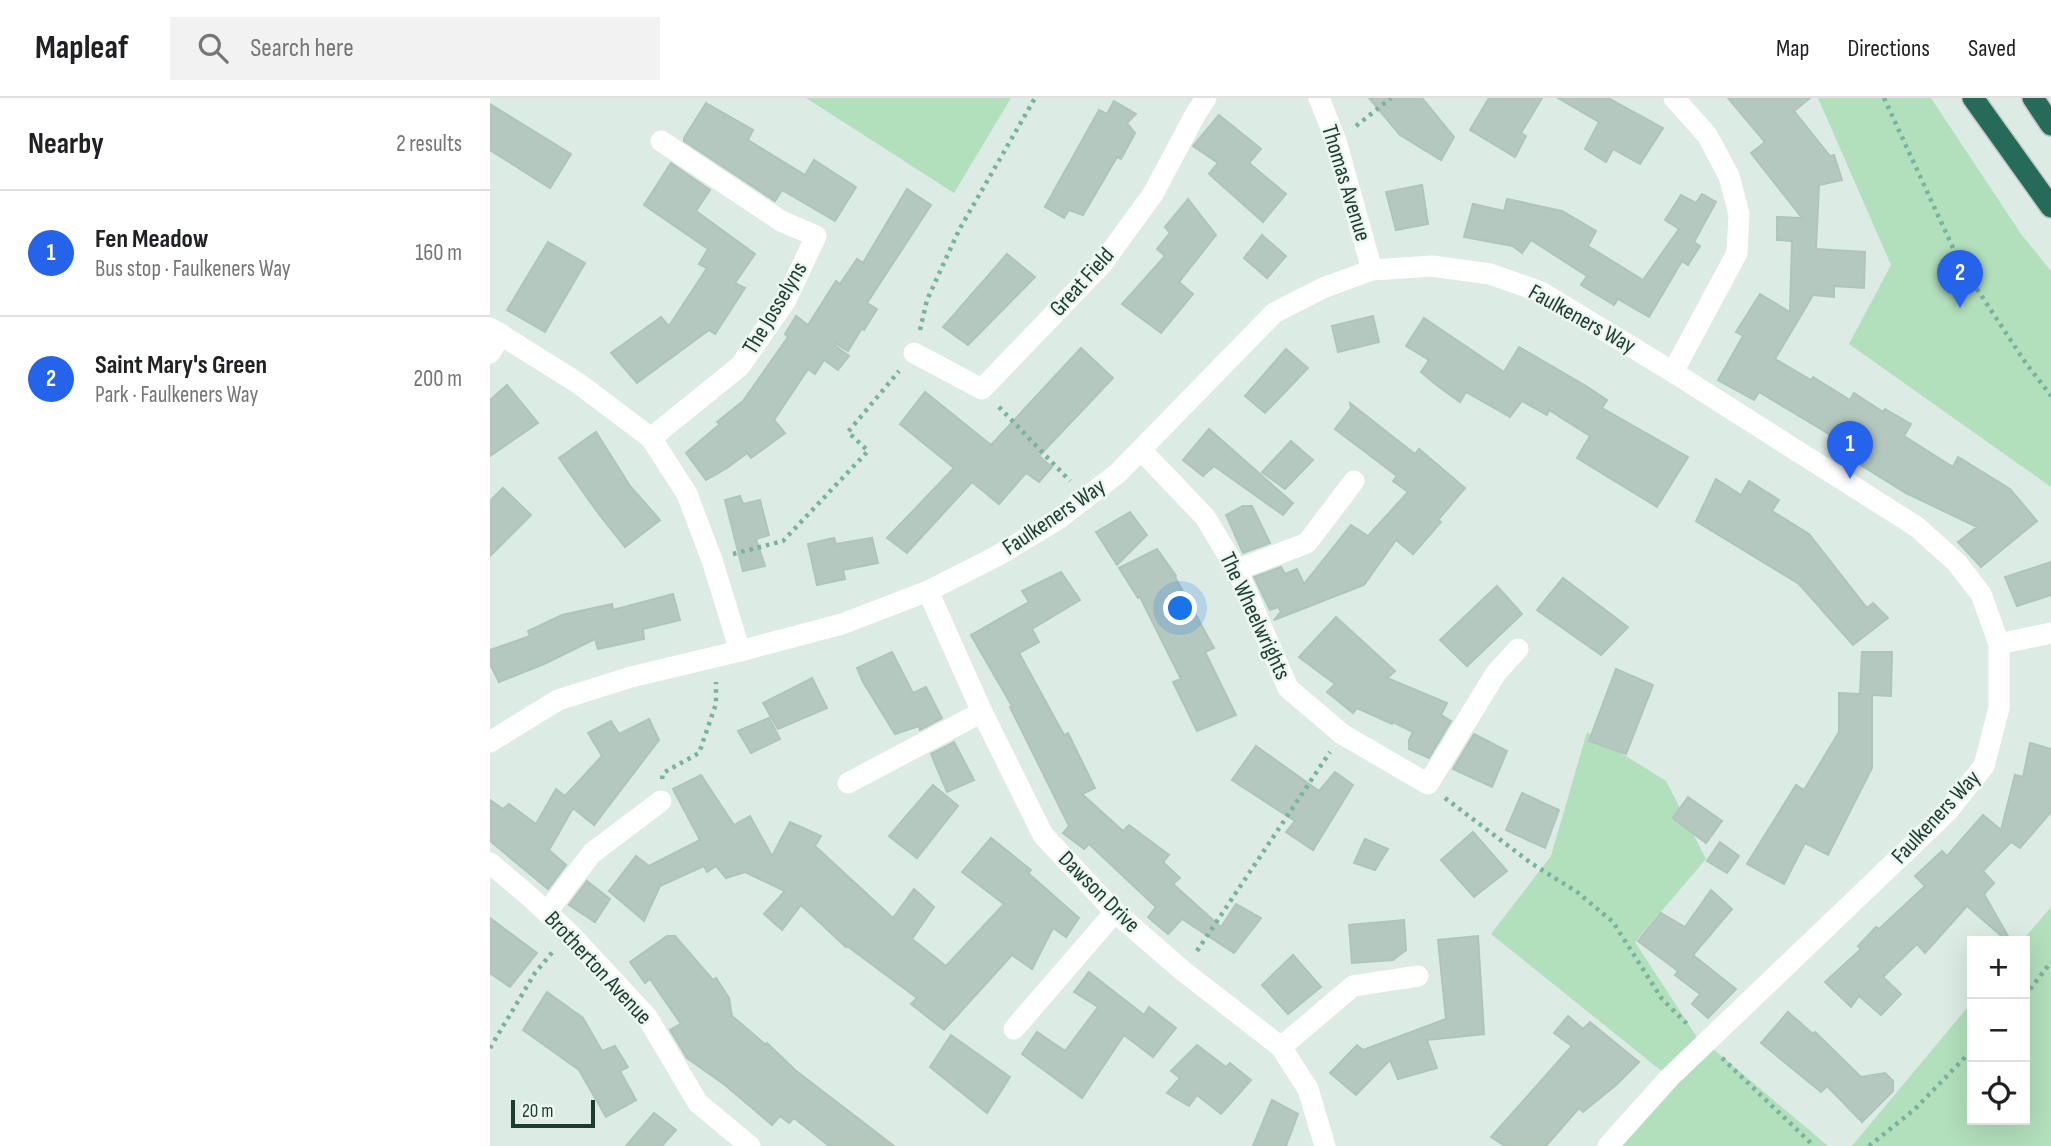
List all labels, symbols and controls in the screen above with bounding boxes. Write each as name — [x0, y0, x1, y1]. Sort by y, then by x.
search box — [170, 17, 660, 80]
text: Mapleaf — [35, 28, 128, 68]
icon: search — [194, 29, 232, 67]
text: Search here — [250, 33, 354, 64]
text: Map — [1776, 34, 1809, 63]
text: Directions — [1847, 34, 1930, 63]
text: Saved — [1968, 34, 2016, 63]
street label: Thomas Avenue — [1315, 121, 1377, 245]
text: Nearby — [28, 126, 104, 162]
text: 2 results — [396, 130, 462, 158]
text: Fen Meadow — [95, 224, 208, 255]
text: 1 — [46, 239, 56, 267]
text: 160 m — [415, 239, 462, 267]
street label: Great Field — [1044, 242, 1120, 322]
pin: 2 — [1937, 250, 1983, 308]
text: Bus stop · Faulkeners Way — [95, 255, 291, 283]
street label: The Josselyns — [736, 257, 814, 359]
street label: Faulkeners Way — [1524, 278, 1640, 360]
text: Saint Mary's Green — [95, 350, 267, 381]
text: 2 — [46, 365, 56, 393]
text: 200 m — [414, 365, 462, 393]
text: Park · Faulkeners Way — [95, 381, 258, 409]
pin: 1 — [1827, 421, 1873, 479]
street label: Faulkeners Way — [997, 472, 1111, 562]
street label: The Wheelwrights — [1213, 548, 1297, 684]
your location — [1163, 591, 1197, 625]
street label: Faulkeners Way — [1886, 764, 1987, 870]
street label: Dawson Drive — [1052, 845, 1146, 939]
street label: Brotherton Avenue — [538, 905, 658, 1031]
map controls — [1967, 936, 2030, 1125]
button: + — [1967, 936, 2030, 999]
button: − — [1967, 999, 2030, 1062]
button: locate — [1967, 1062, 2030, 1125]
scale bar — [511, 1097, 595, 1129]
text: 20 m — [522, 1100, 554, 1123]

